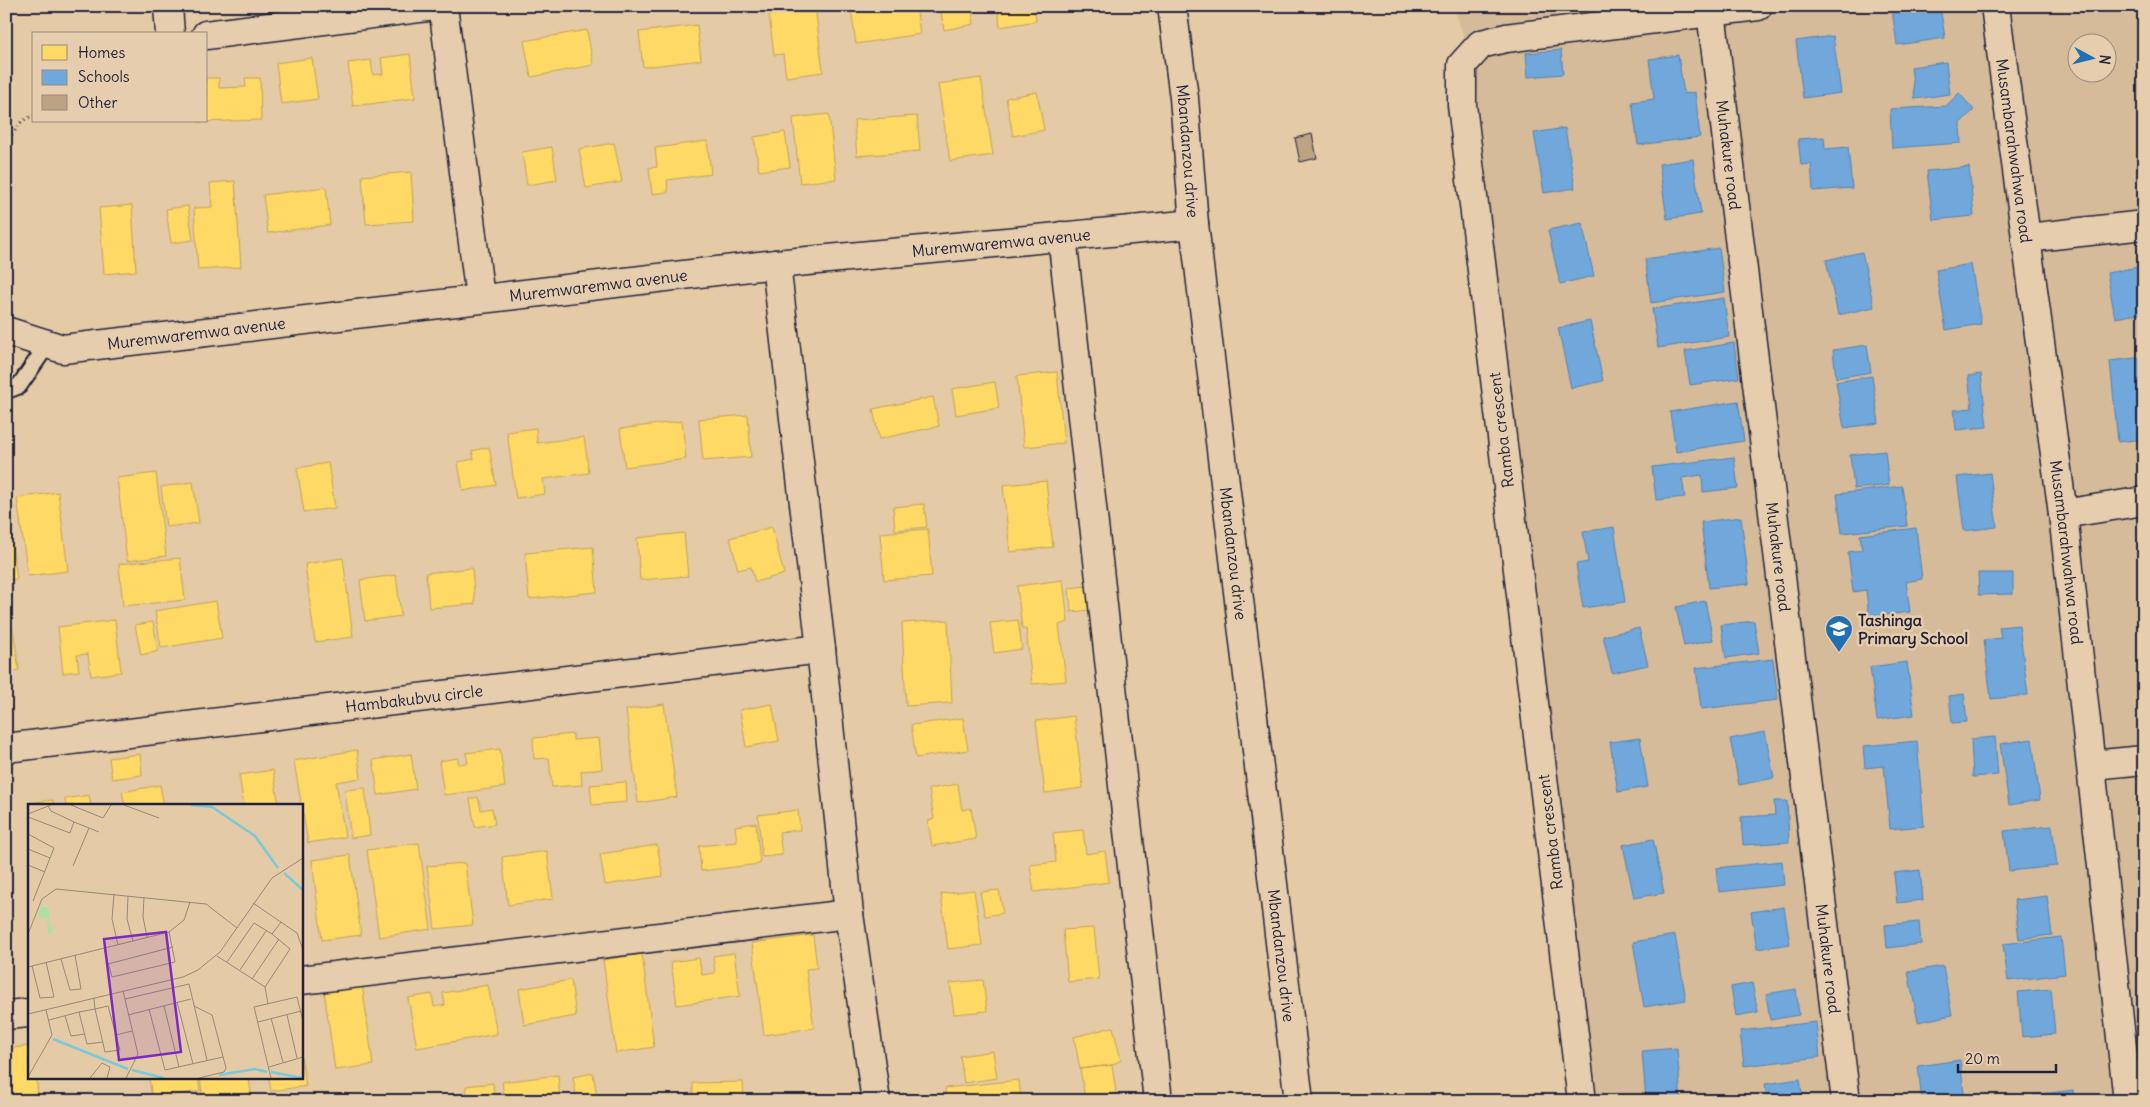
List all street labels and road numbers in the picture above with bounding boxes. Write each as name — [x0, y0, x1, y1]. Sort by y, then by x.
street label: Musambarahwahwa road — [1992, 57, 2037, 244]
street label: Mbandanzou drive — [1172, 83, 1203, 218]
street label: Muhakure road — [1712, 99, 1745, 211]
street label: Muremwaremwa avenue — [911, 224, 1091, 261]
street label: Muremwaremwa avenue — [508, 265, 689, 306]
street label: Muremwaremwa avenue — [106, 313, 286, 354]
street label: Ramba crescent — [1484, 371, 1518, 489]
street label: Musambarahwahwa road — [2046, 459, 2087, 646]
street label: Mbandanzou drive — [1216, 486, 1251, 621]
street label: Muhakure road — [1762, 501, 1795, 613]
street label: Hambakubvu circle — [344, 680, 484, 717]
street label: Ramba crescent — [1533, 773, 1567, 891]
street label: Mbandanzou drive — [1264, 888, 1299, 1023]
street label: Muhakure road — [1812, 903, 1845, 1015]

